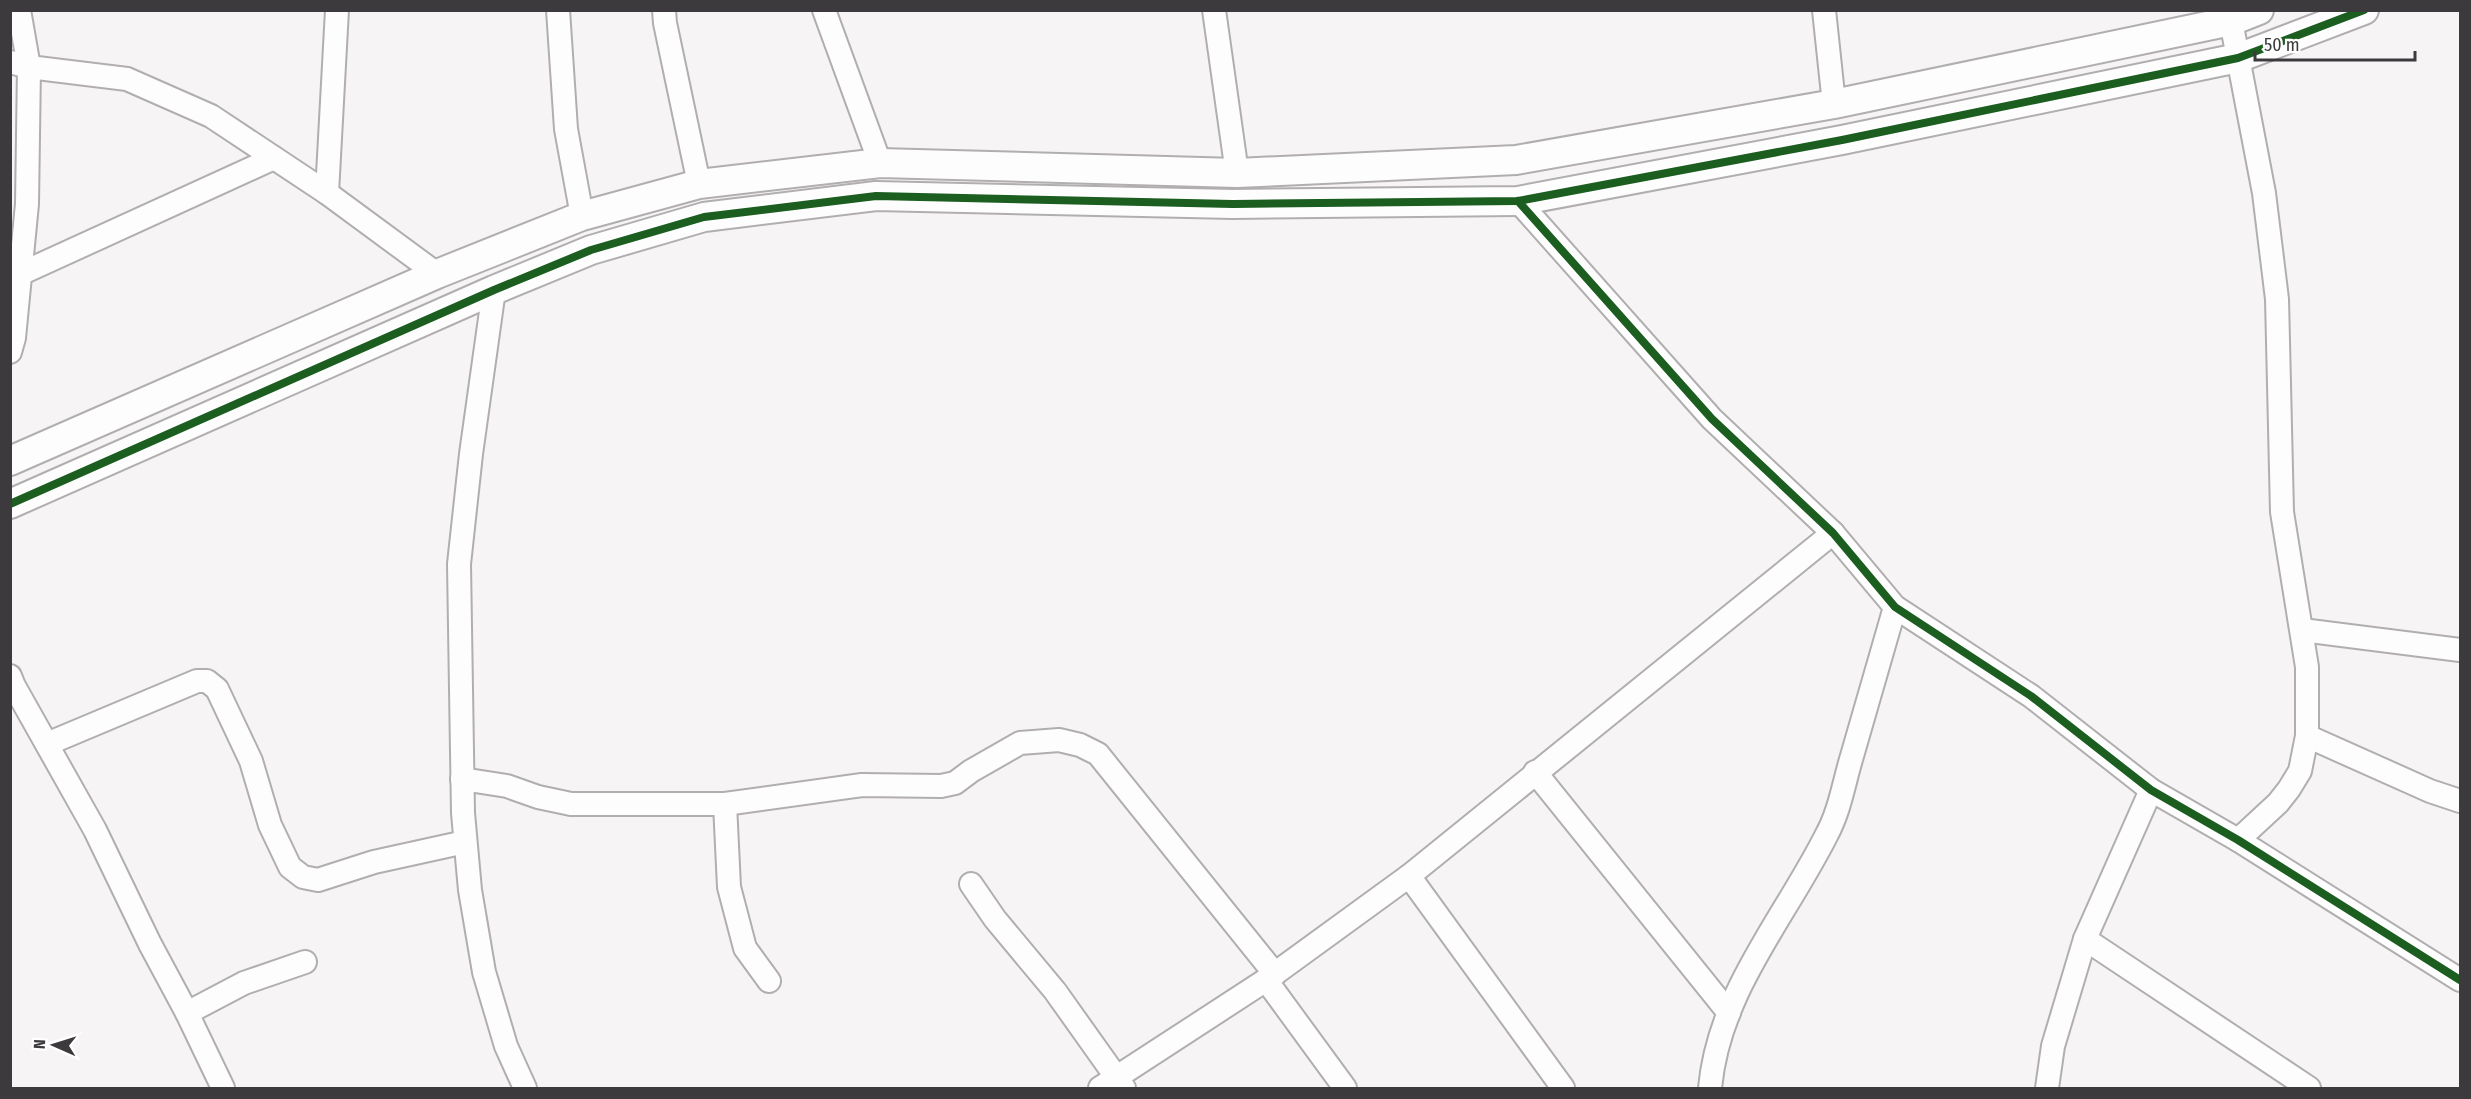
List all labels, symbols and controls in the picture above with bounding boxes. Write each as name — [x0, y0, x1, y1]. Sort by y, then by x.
scale bar — [2255, 24, 2416, 62]
text: 50 m — [2264, 34, 2300, 56]
north arrow — [24, 1015, 84, 1075]
text: N — [30, 1039, 49, 1050]

